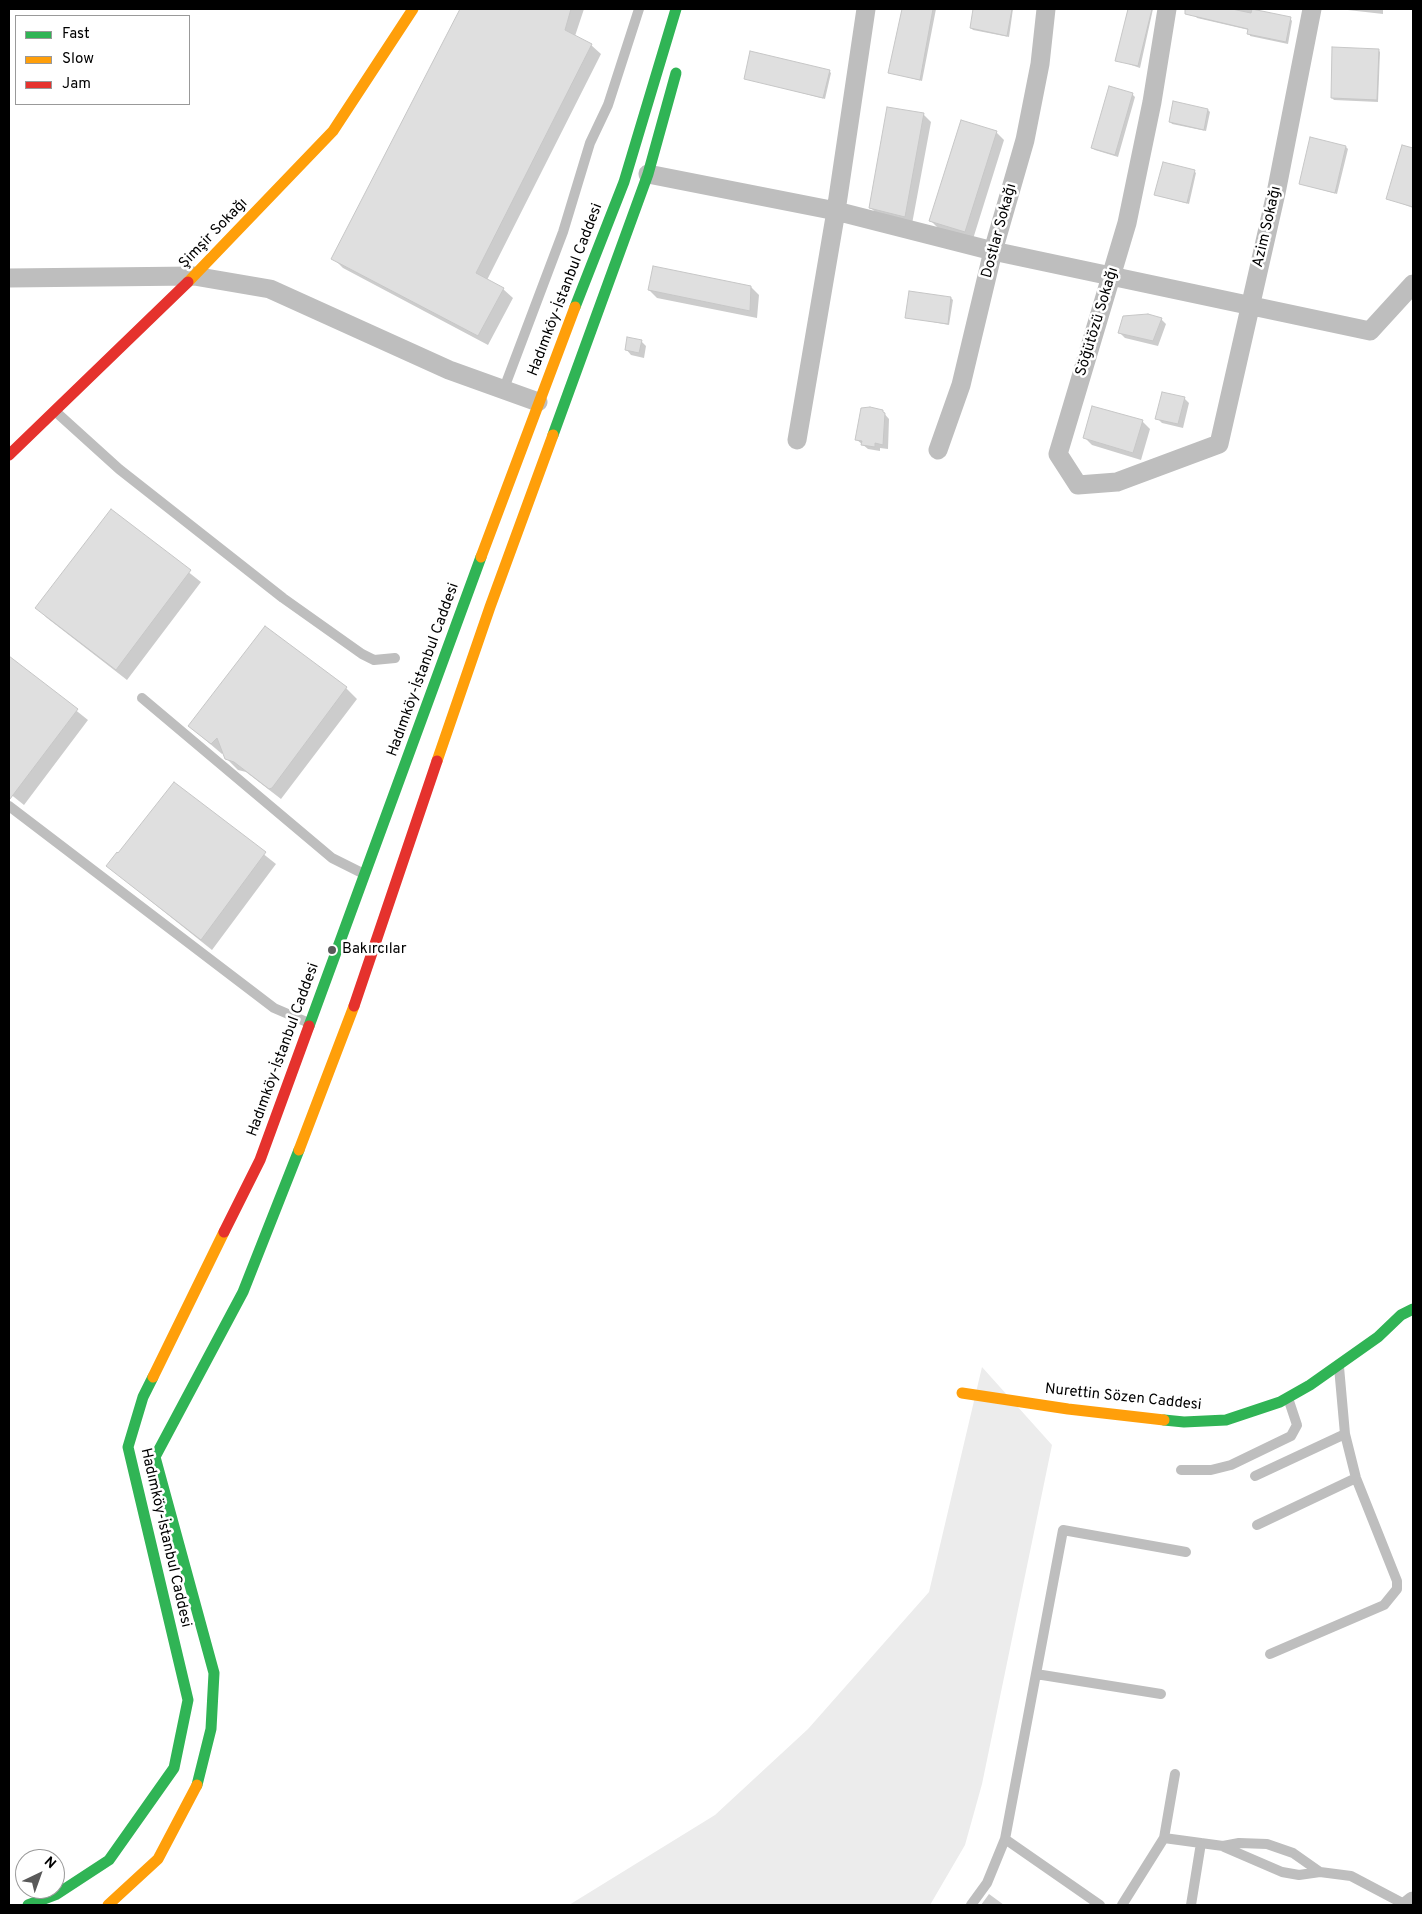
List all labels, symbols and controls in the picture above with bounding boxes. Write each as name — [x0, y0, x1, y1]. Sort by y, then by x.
legend — [15, 15, 190, 105]
text: Fast — [62, 25, 90, 44]
text: Slow — [62, 50, 94, 69]
text: Jam — [62, 75, 91, 94]
street label: Dostlar Sokağı — [979, 182, 1021, 280]
street label: Azim Sokağı — [1250, 185, 1286, 269]
street label: Şimşir Sokağı — [176, 195, 252, 273]
street label: Hadımköy-İstanbul Caddesi — [525, 201, 607, 379]
street label: Söğütözü Sokağı — [1073, 265, 1123, 379]
street label: Hadımköy-İstanbul Caddesi — [384, 581, 464, 759]
place label: Bakırcılar — [342, 941, 406, 959]
marker: Bakırcılar — [326, 944, 338, 956]
street label: Hadımköy-İstanbul Caddesi — [244, 961, 324, 1139]
street label: Nurettin Sözen Caddesi — [1044, 1381, 1202, 1415]
street label: Hadımköy-İstanbul Caddesi — [136, 1447, 194, 1629]
north arrow — [15, 1849, 65, 1899]
text: N — [40, 1854, 59, 1873]

